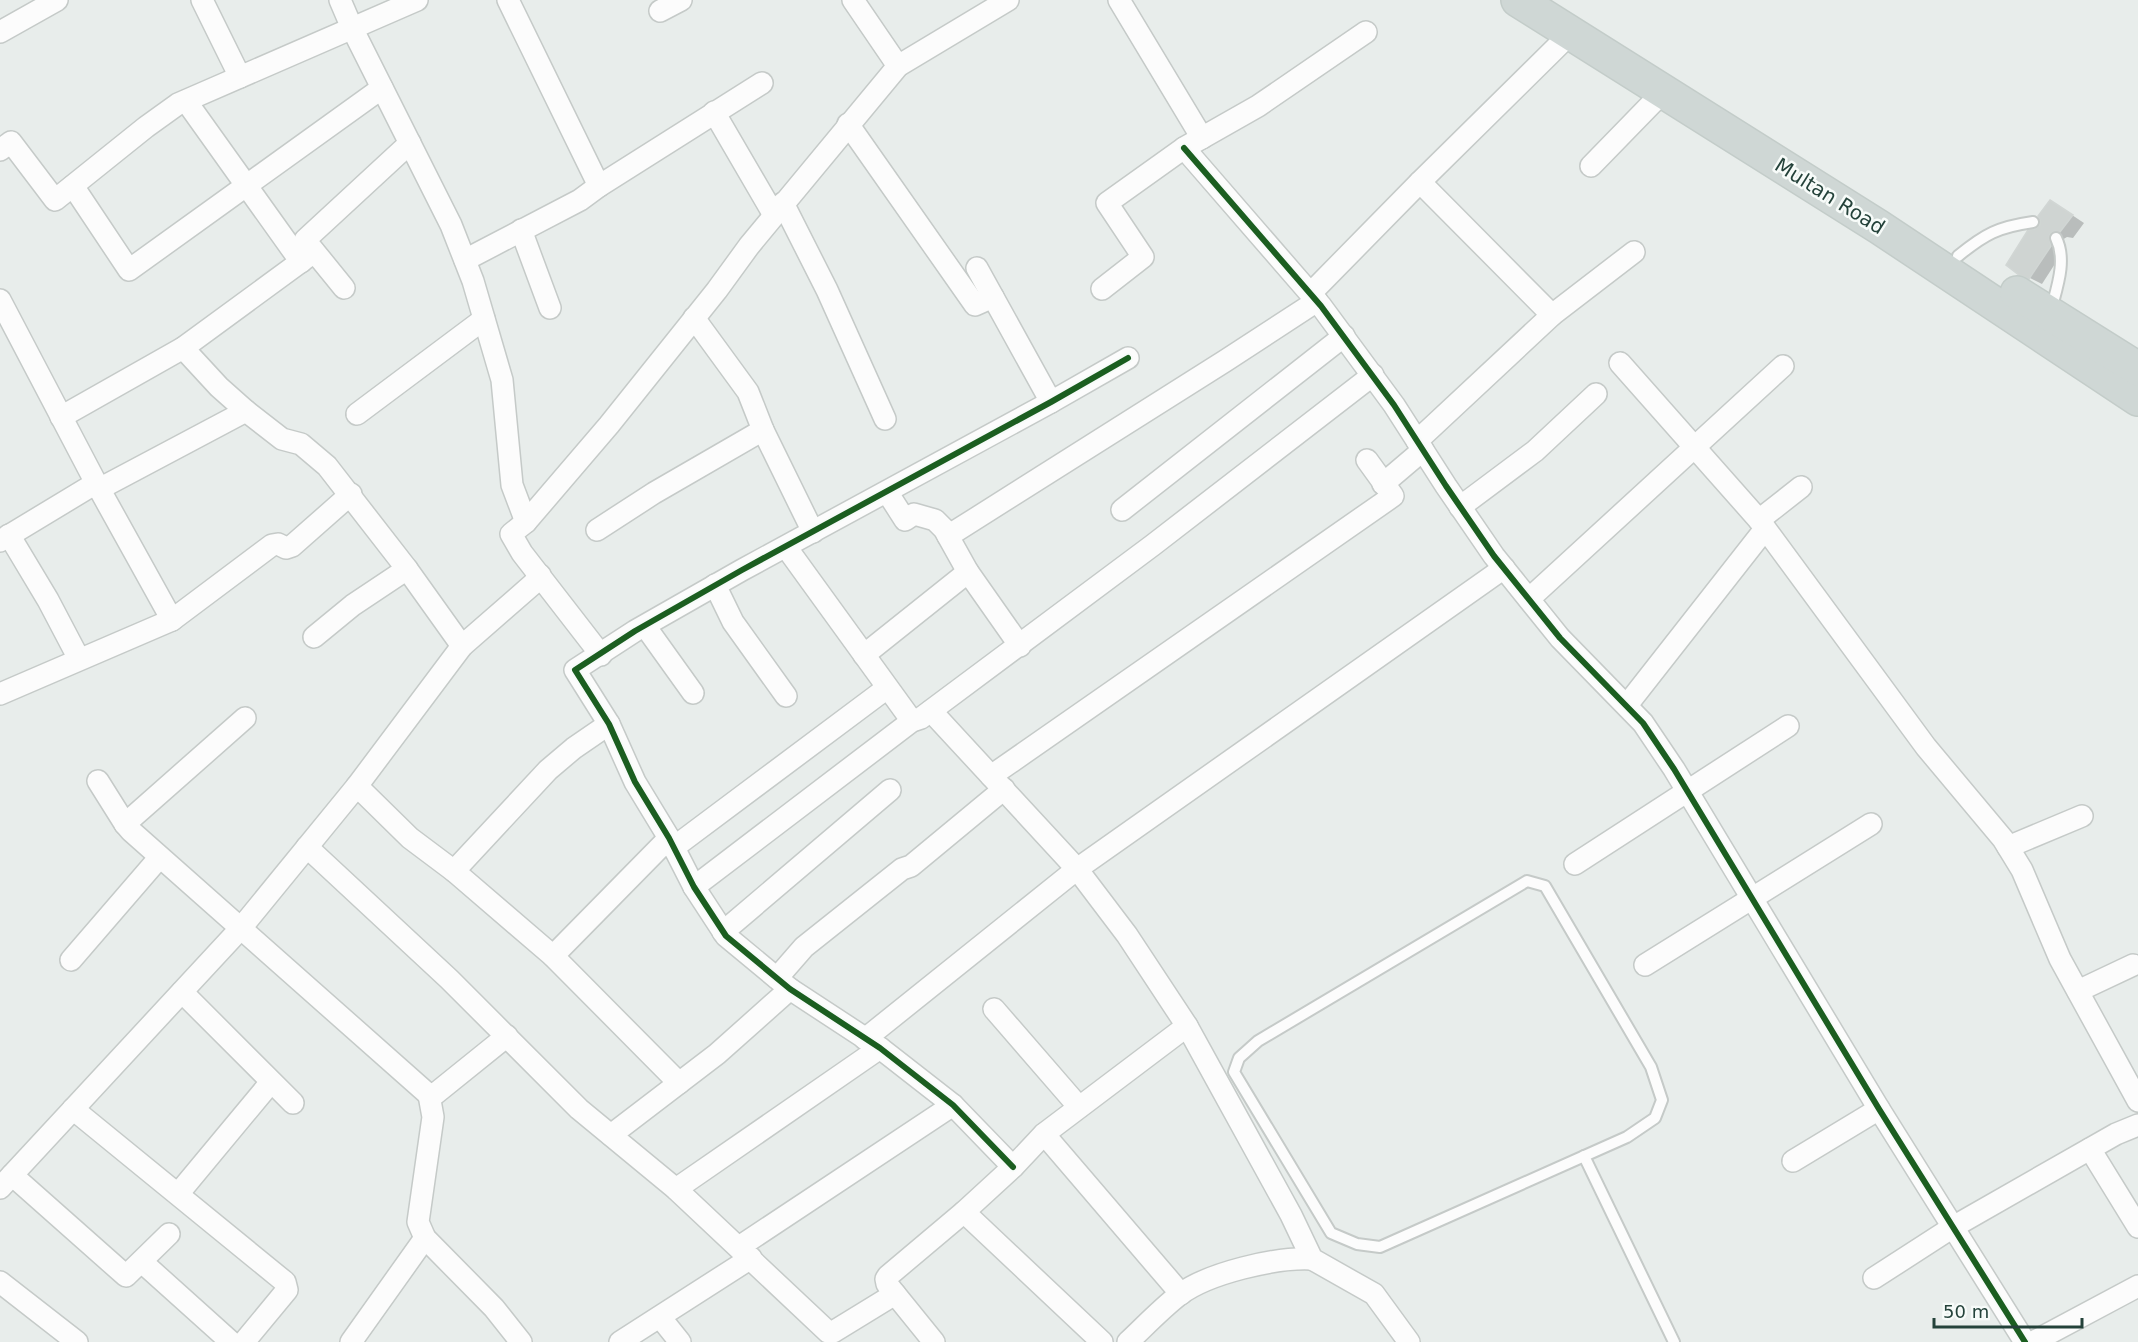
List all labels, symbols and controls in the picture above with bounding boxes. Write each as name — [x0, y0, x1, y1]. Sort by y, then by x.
street label: Multan Road — [1771, 153, 1889, 239]
scale bar — [1934, 1291, 2082, 1329]
text: 50 m — [1943, 1301, 1989, 1322]

